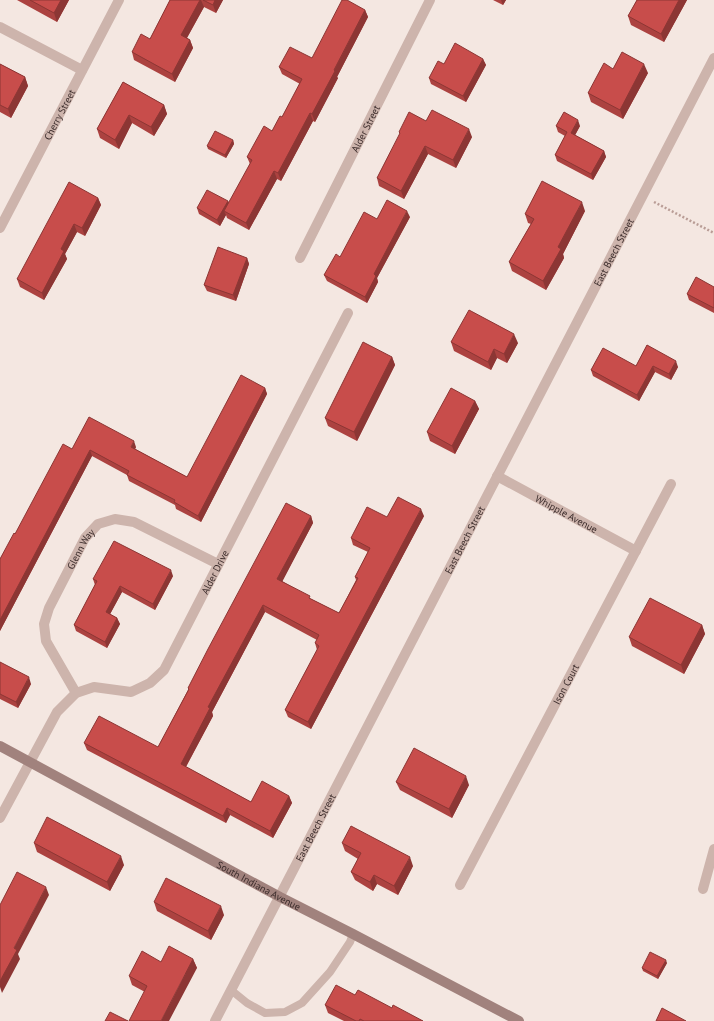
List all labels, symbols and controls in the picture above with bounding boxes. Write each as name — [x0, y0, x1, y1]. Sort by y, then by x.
street label: Cherry Street — [41, 86, 78, 142]
street label: Alder Street — [348, 102, 383, 154]
street label: East Beech Street — [590, 215, 637, 288]
street label: Whipple Avenue — [533, 491, 600, 536]
street label: East Beech Street — [441, 503, 488, 576]
street label: Glenn Way — [64, 525, 97, 571]
street label: Alder Drive — [198, 548, 231, 596]
street label: Ison Court — [550, 661, 582, 707]
street label: East Beech Street — [292, 791, 339, 864]
street label: South Indiana Avenue — [215, 858, 303, 913]

